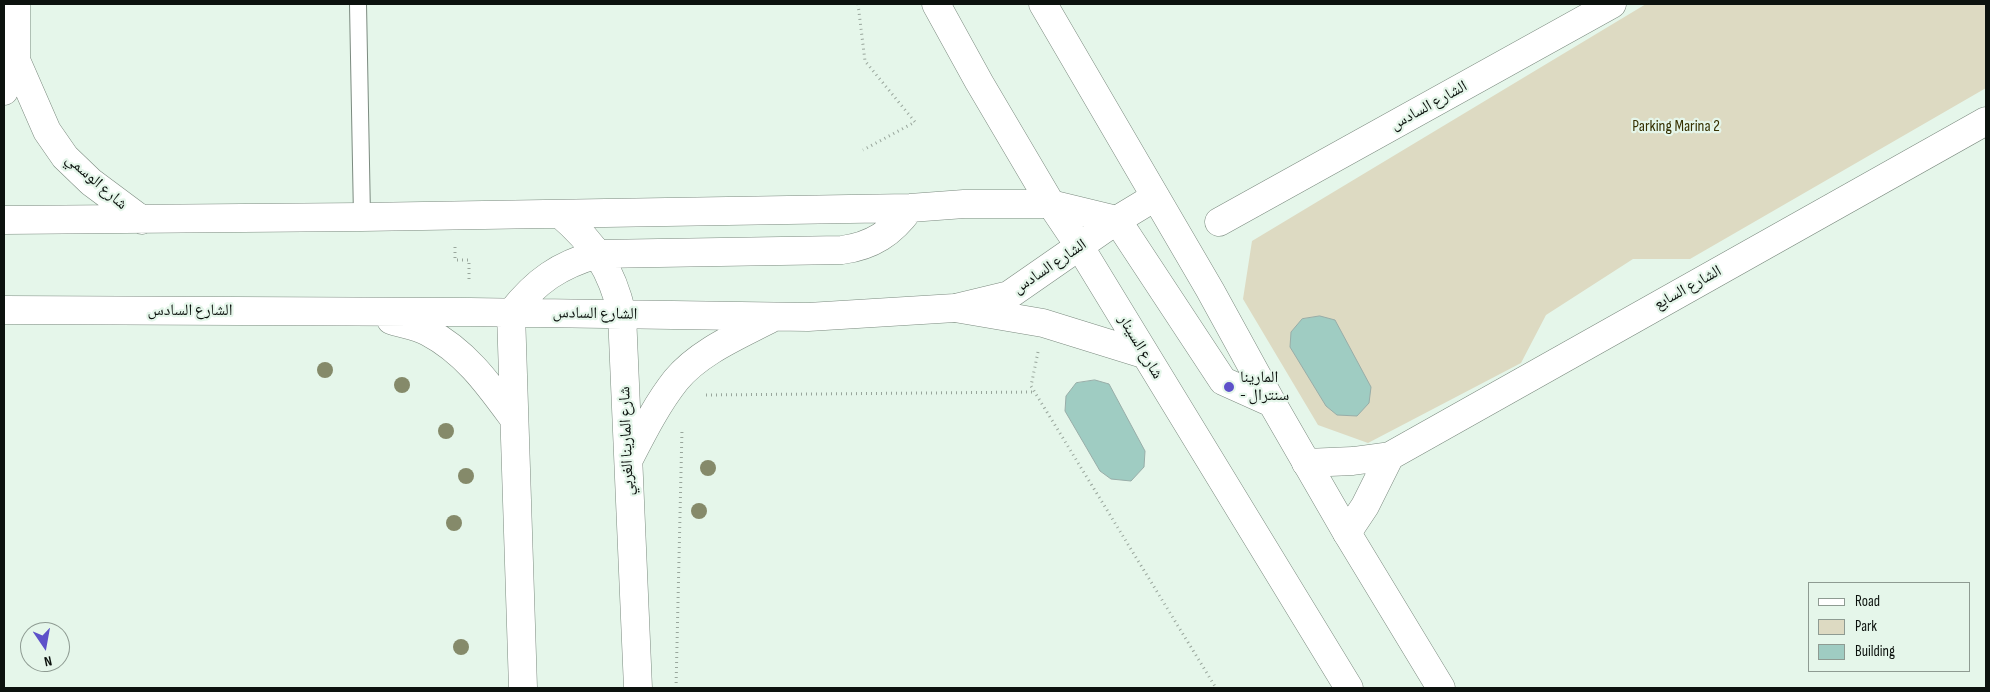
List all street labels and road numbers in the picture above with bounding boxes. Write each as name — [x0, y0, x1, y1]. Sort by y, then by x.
street label: الشارع السادس — [1387, 77, 1471, 135]
street label: شارع الوسمي — [61, 150, 131, 214]
street label: الشارع السادس — [1009, 235, 1091, 299]
street label: الشارع السابع — [1651, 262, 1725, 314]
street label: الشارع السادس — [148, 301, 232, 321]
street label: الشارع السادس — [552, 304, 638, 324]
street label: شارع السينار — [1113, 311, 1167, 383]
street label: شارع المارينا الغربي — [615, 386, 639, 496]

